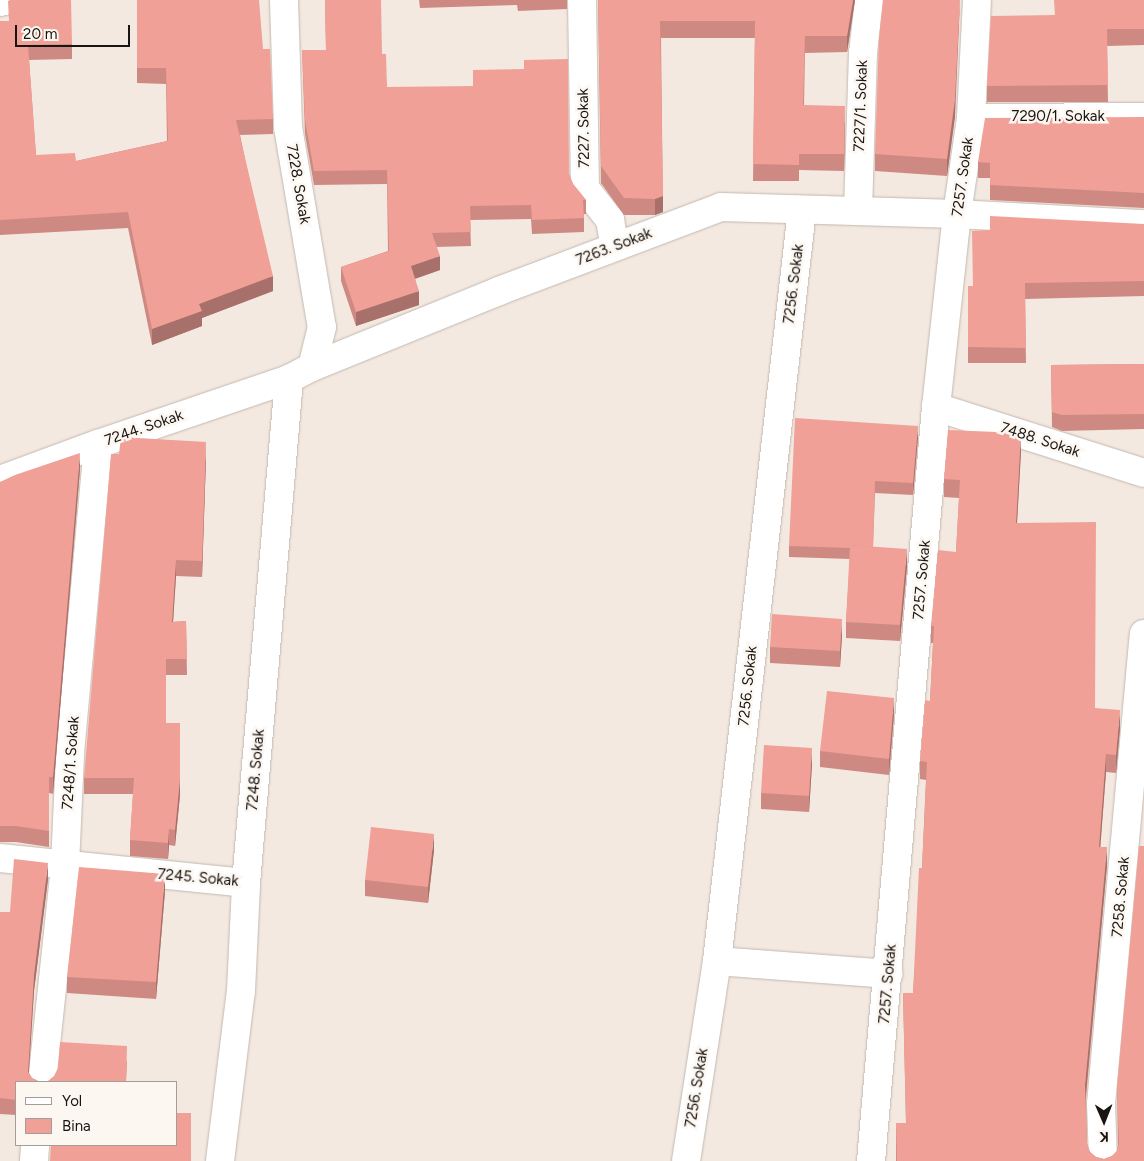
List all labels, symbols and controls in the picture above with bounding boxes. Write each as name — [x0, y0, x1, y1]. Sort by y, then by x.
scale bar — [18, 15, 132, 47]
text: 20 m — [23, 25, 57, 43]
street label: 7227/1. Sokak — [850, 60, 872, 152]
street label: 7227. Sokak — [574, 88, 594, 168]
street label: 7290/1. Sokak — [1011, 108, 1105, 126]
street label: 7257. Sokak — [949, 136, 977, 218]
street label: 7228. Sokak — [282, 143, 314, 225]
street label: 7263. Sokak — [573, 224, 655, 270]
street label: 7256. Sokak — [780, 243, 808, 325]
street label: 7244. Sokak — [102, 406, 186, 450]
street label: 7488. Sokak — [998, 419, 1082, 461]
street label: 7257. Sokak — [910, 539, 934, 621]
street label: 7256. Sokak — [735, 645, 761, 727]
street label: 7248/1. Sokak — [59, 716, 83, 810]
street label: 7248. Sokak — [243, 729, 269, 811]
street label: 7258. Sokak — [1109, 856, 1133, 938]
street label: 7245. Sokak — [157, 865, 239, 891]
street label: 7257. Sokak — [876, 943, 900, 1025]
street label: 7256. Sokak — [682, 1047, 712, 1129]
legend — [15, 1081, 178, 1146]
text: Yol — [62, 1092, 82, 1110]
north arrow — [1079, 1096, 1129, 1146]
text: Bina — [62, 1117, 91, 1135]
text: K — [1099, 1128, 1109, 1145]

